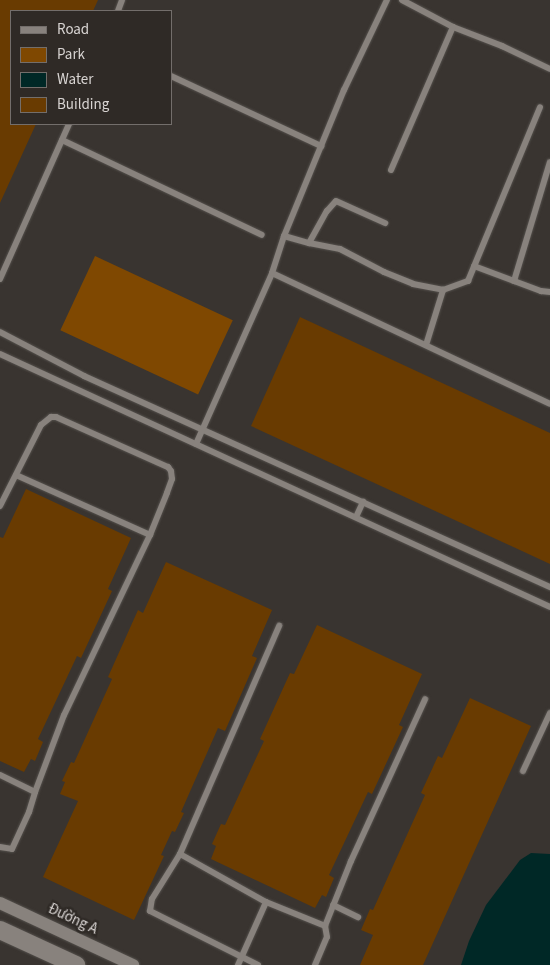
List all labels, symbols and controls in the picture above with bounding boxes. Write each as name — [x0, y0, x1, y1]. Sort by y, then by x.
legend — [10, 10, 172, 125]
text: Road — [57, 19, 89, 40]
text: Park — [57, 44, 85, 65]
text: Water — [57, 69, 93, 90]
text: Building — [57, 94, 109, 115]
street label: Đường A — [45, 900, 101, 938]

